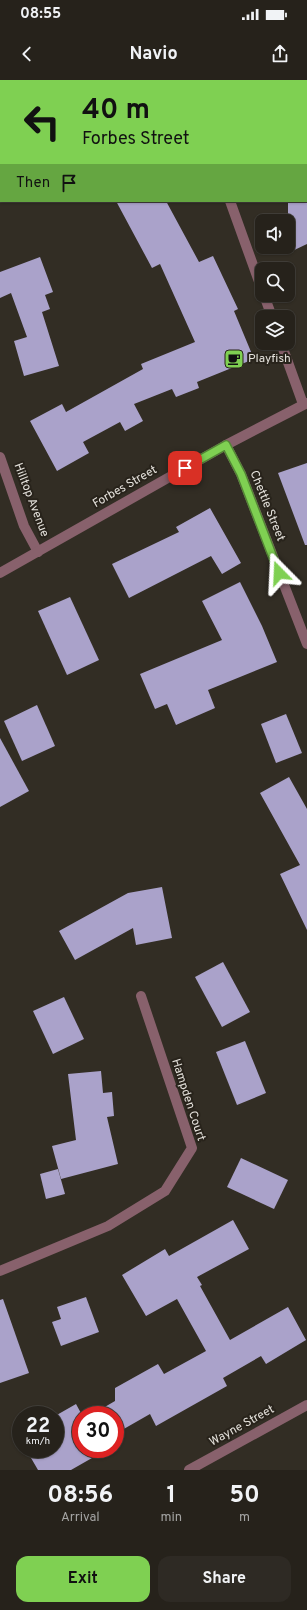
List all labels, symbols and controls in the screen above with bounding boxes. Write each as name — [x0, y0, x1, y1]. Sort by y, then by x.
text: 08:55 — [20, 5, 61, 24]
icon: back — [16, 43, 38, 65]
text: Navio — [129, 43, 178, 66]
icon: share — [269, 43, 291, 65]
text: 40 m — [82, 93, 150, 129]
icon: left — [16, 96, 68, 148]
text: Forbes Street — [82, 128, 190, 151]
icon: arrive — [58, 172, 80, 194]
text: Then — [16, 174, 50, 193]
map controls — [255, 214, 295, 350]
button: sound — [255, 214, 295, 254]
button: search — [255, 262, 295, 302]
button: layers — [255, 310, 295, 350]
cafe icon: Playfish — [223, 348, 245, 370]
place label: Playfish — [248, 351, 291, 367]
pin — [168, 451, 202, 485]
icon: arrive — [174, 457, 196, 479]
street label: Hilltop Avenue — [10, 461, 52, 539]
street label: Forbes Street — [90, 462, 160, 512]
street label: Chettle Street — [246, 468, 288, 544]
position arrow — [258, 552, 300, 594]
street label: Hampden Court — [167, 1057, 209, 1143]
street label: Wayne Street — [207, 1402, 277, 1450]
speed limit sign: 30 — [72, 1406, 124, 1458]
text: 22 — [26, 1414, 50, 1440]
text: km/h — [26, 1435, 50, 1448]
text: 08:56 — [47, 1481, 113, 1511]
text: 1 — [167, 1481, 176, 1511]
text: 50 — [229, 1481, 260, 1511]
text: Arrival — [61, 1510, 100, 1526]
text: min — [161, 1510, 182, 1526]
text: m — [239, 1510, 250, 1526]
button: Exit — [16, 1556, 150, 1602]
button: Share — [158, 1556, 291, 1602]

